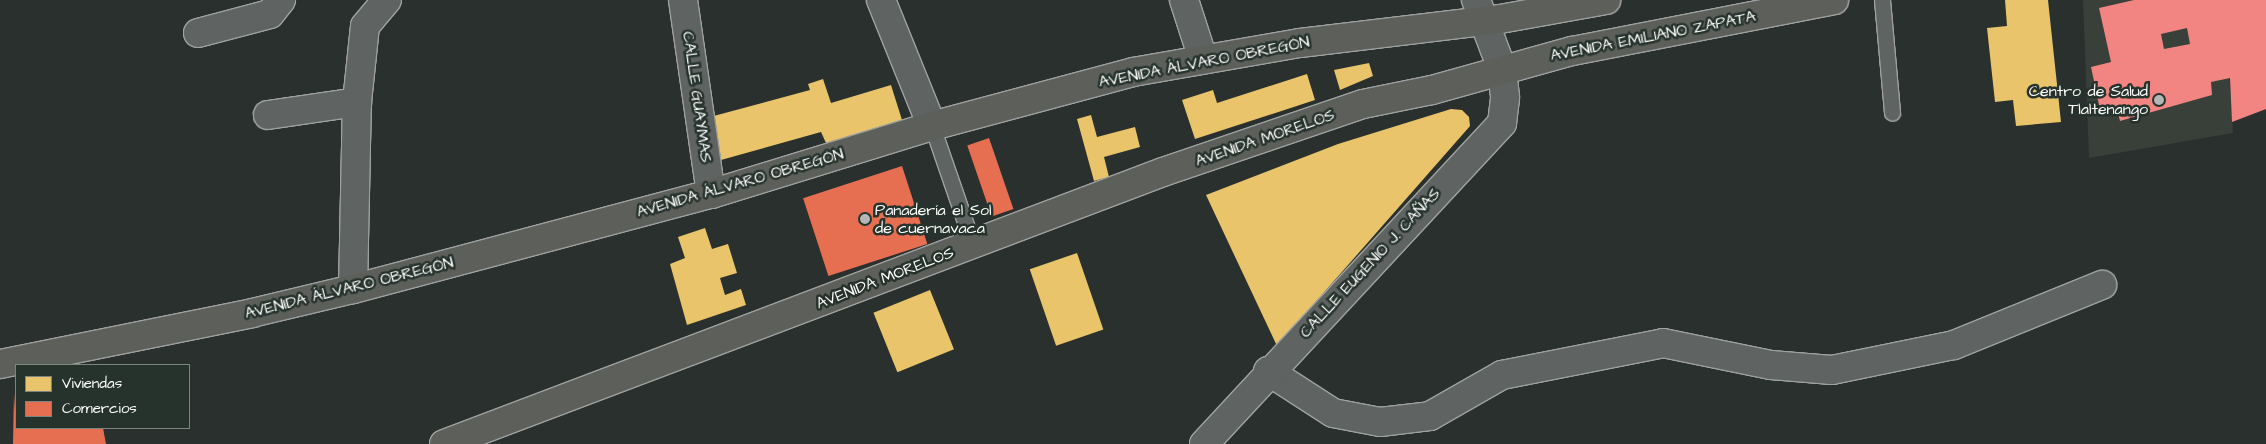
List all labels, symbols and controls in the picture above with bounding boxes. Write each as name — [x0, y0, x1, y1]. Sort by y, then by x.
street label: AVENIDA EMILIANO ZAPATA — [1549, 7, 1757, 65]
street label: CALLE GUAYMAS — [678, 30, 716, 164]
street label: AVENIDA ÁLVARO OBREGÓN — [1097, 32, 1311, 92]
place label: Centro de Salud Tlaltenango — [2029, 81, 2148, 119]
marker: Centro de Salud Tlaltenango — [2152, 93, 2166, 107]
street label: AVENIDA MORELOS — [1193, 105, 1337, 171]
street label: AVENIDA ÁLVARO OBREGÓN — [634, 144, 846, 222]
street label: CALLE EUGENIO J. CAÑAS — [1296, 184, 1444, 342]
place label: Panadería el Sol de cuernavaca — [875, 200, 992, 238]
marker: Panadería el Sol de cuernavaca — [859, 213, 871, 225]
street label: AVENIDA MORELOS — [813, 243, 957, 313]
street label: AVENIDA ÁLVARO OBREGÓN — [243, 253, 455, 323]
legend — [15, 364, 190, 429]
text: Viviendas — [62, 373, 122, 394]
text: Comercios — [62, 398, 137, 419]

